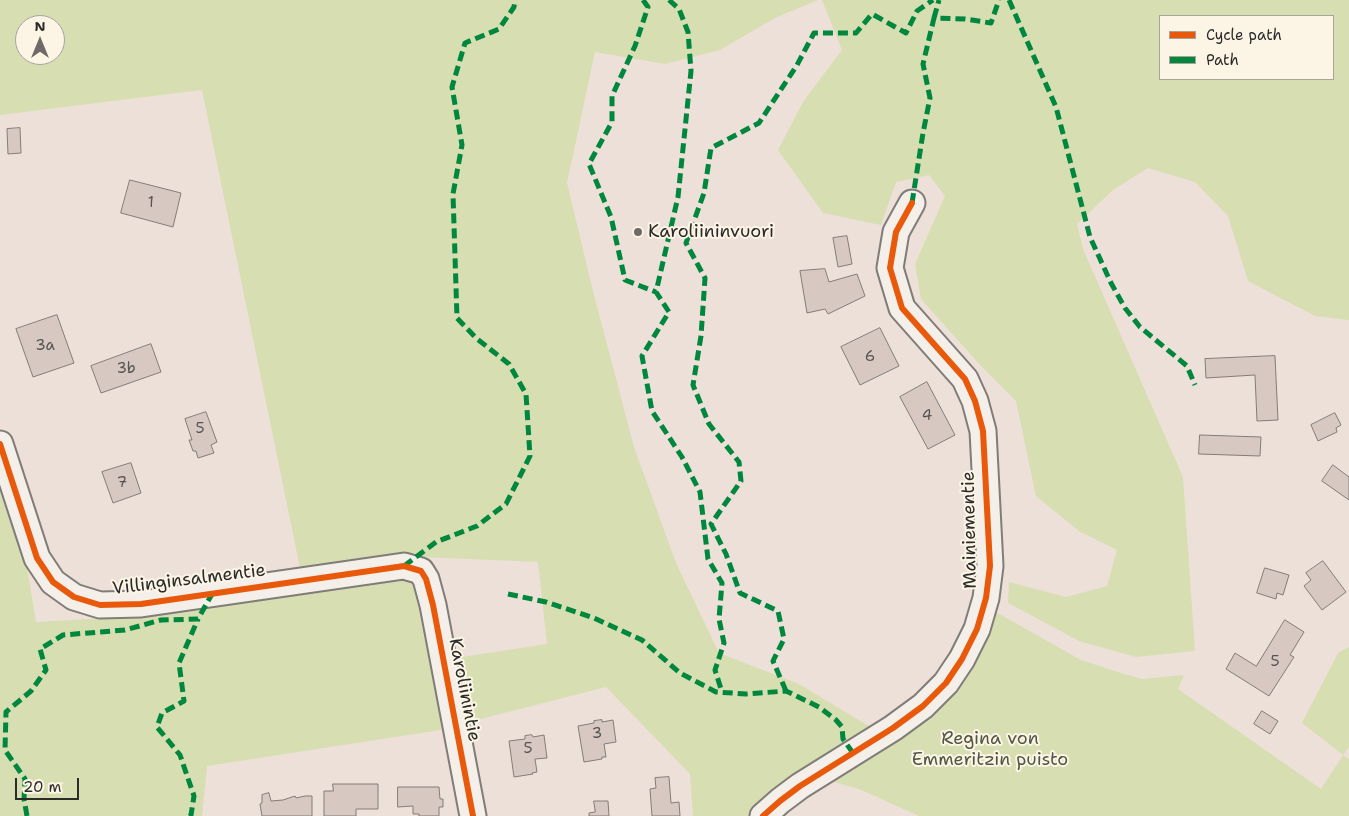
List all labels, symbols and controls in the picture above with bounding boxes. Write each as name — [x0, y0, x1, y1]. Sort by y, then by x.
north arrow — [15, 15, 65, 65]
legend — [1159, 15, 1334, 80]
text: N — [34, 17, 46, 35]
text: Cycle path — [1206, 25, 1282, 45]
text: Path — [1206, 50, 1239, 70]
house number: 1 — [148, 194, 154, 212]
place label: Karoliininvuori — [648, 221, 774, 243]
marker: Karoliininvuori — [632, 226, 644, 238]
house number: 3a — [35, 337, 55, 355]
house number: 6 — [865, 348, 875, 366]
house number: 3b — [116, 360, 136, 378]
house number: 4 — [922, 407, 932, 425]
house number: 5 — [195, 420, 205, 438]
street label: Mainiementie — [958, 471, 982, 589]
house number: 7 — [117, 474, 127, 492]
street label: Villinginsalmentie — [111, 560, 267, 600]
street label: Karoliinintie — [443, 637, 485, 743]
house number: 5 — [1270, 653, 1280, 671]
house number: 3 — [592, 725, 602, 743]
park label: Regina von Emmeritzin puisto — [912, 728, 1068, 771]
house number: 5 — [523, 740, 533, 758]
scale bar — [18, 768, 81, 800]
text: 20 m — [23, 777, 62, 797]

